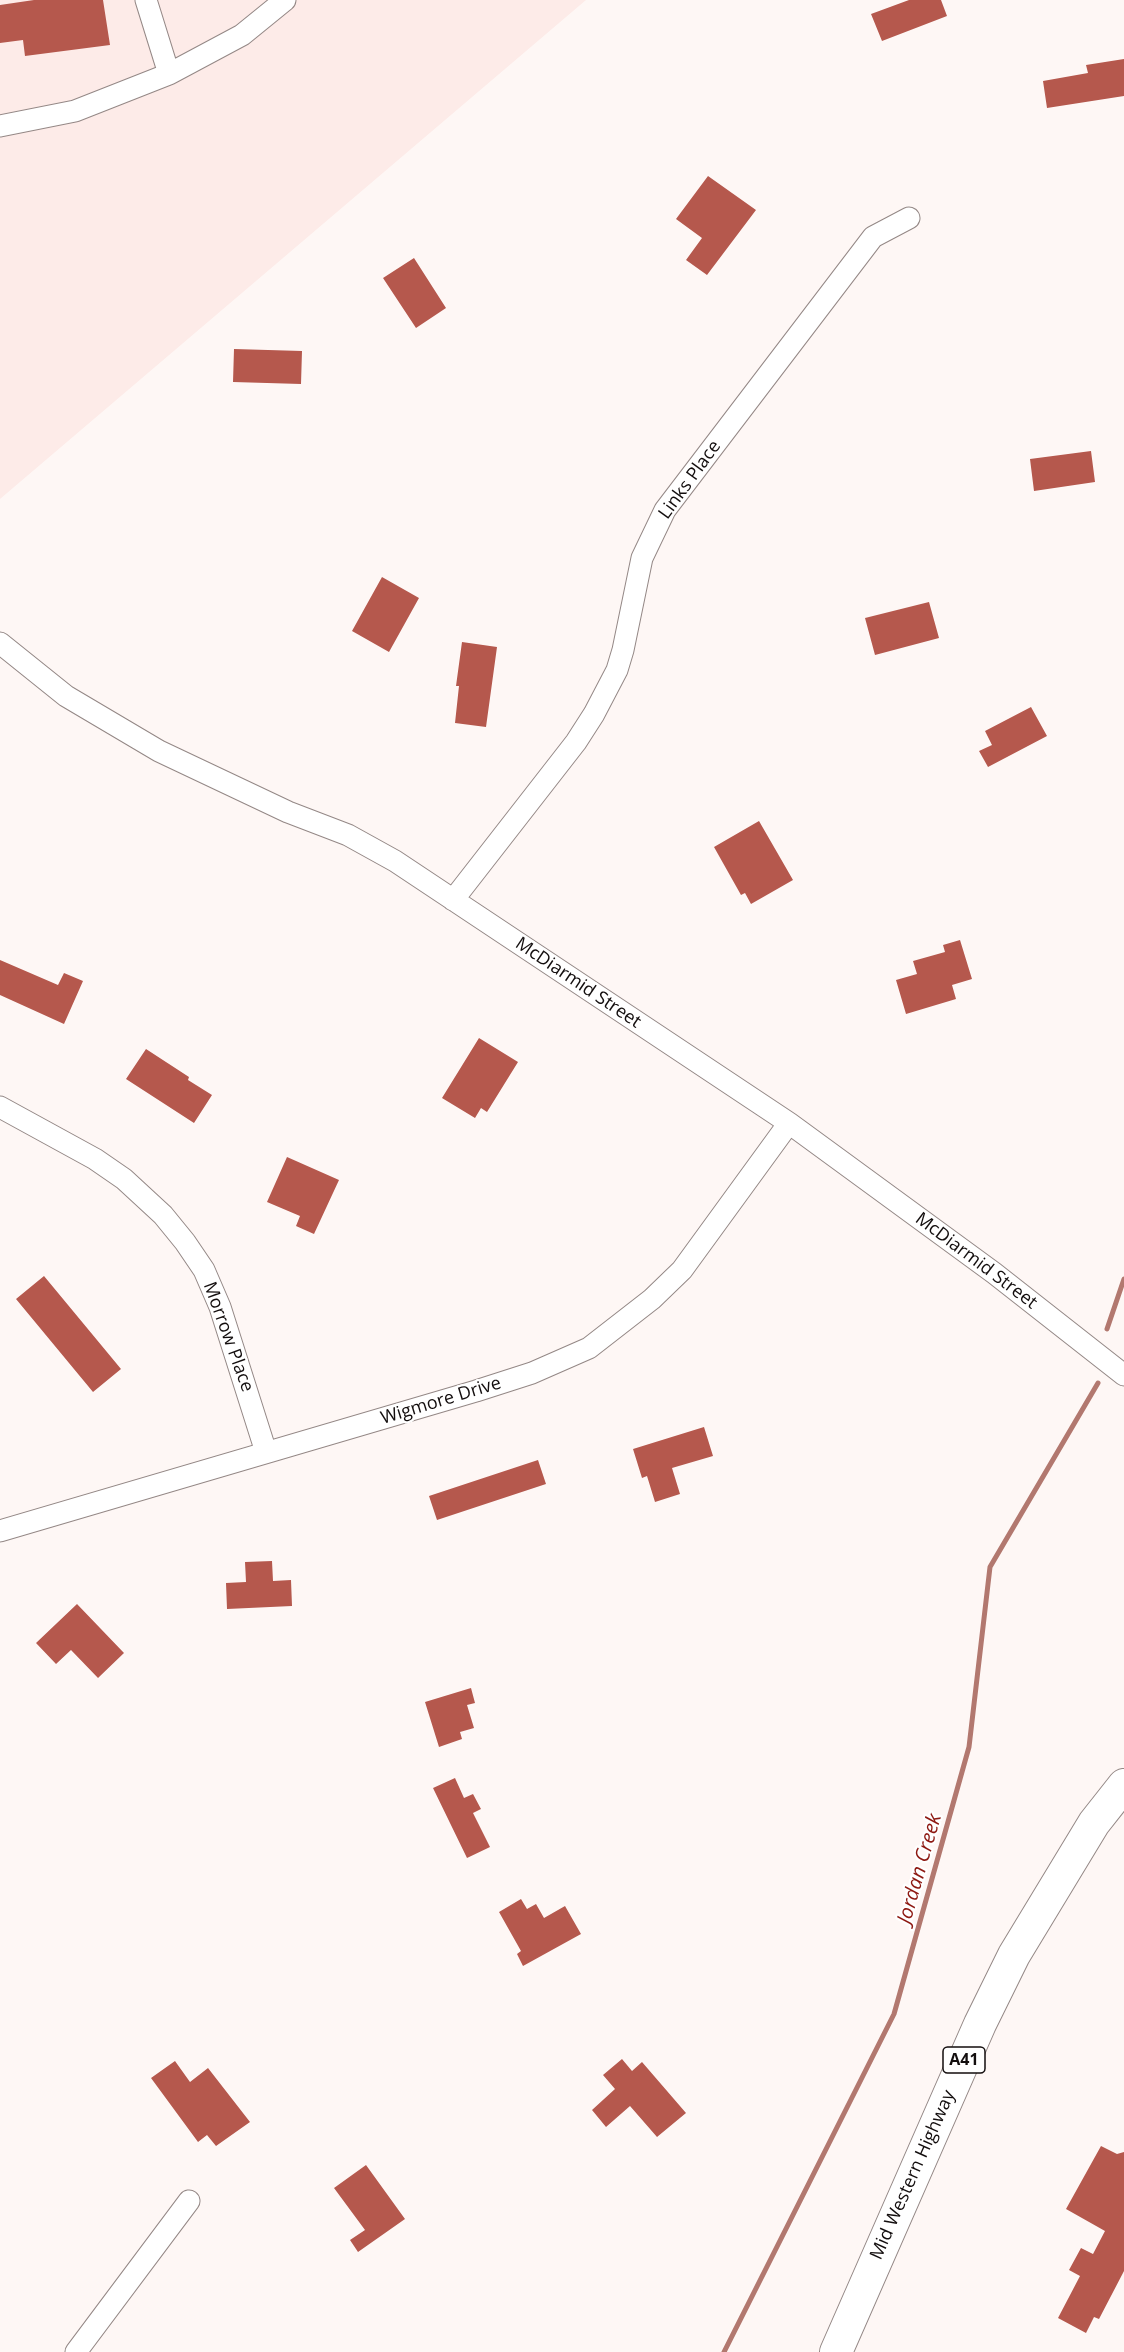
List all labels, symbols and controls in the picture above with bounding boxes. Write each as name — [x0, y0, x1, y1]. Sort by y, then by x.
street label: Links Place — [654, 437, 726, 523]
street label: McDiarmid Street — [511, 933, 645, 1033]
street label: McDiarmid Street — [911, 1208, 1041, 1314]
street label: Morrow Place — [198, 1279, 258, 1395]
street label: Wigmore Drive — [378, 1372, 504, 1430]
water label: Jordan Creek — [893, 1811, 947, 1927]
road number: A41 — [943, 2047, 985, 2073]
street label: Mid Western Highway — [866, 2087, 960, 2263]

